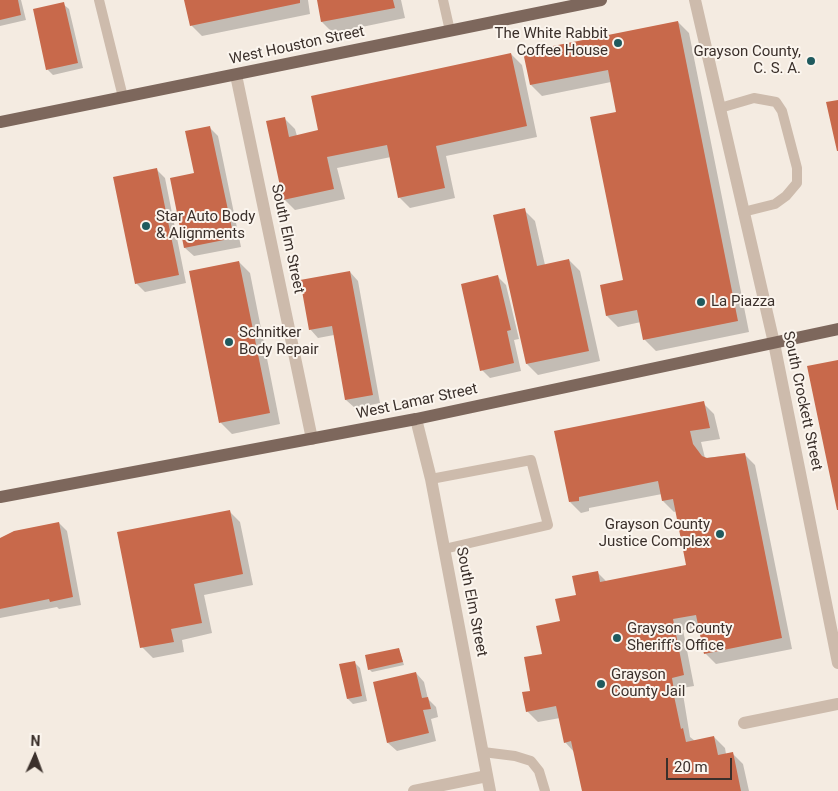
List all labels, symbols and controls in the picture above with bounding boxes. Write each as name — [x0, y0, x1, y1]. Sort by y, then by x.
street label: West Houston Street — [228, 23, 366, 69]
place label: The White Rabbit Coffee House — [495, 25, 608, 60]
marker: The White Rabbit Coffee House — [612, 37, 624, 49]
place label: Grayson County, C. S. A. — [694, 43, 801, 78]
marker: Grayson County, C. S. A. — [805, 55, 817, 67]
street label: South Elm Street — [267, 183, 307, 295]
place label: Star Auto Body & Alignments — [156, 208, 255, 243]
marker: Star Auto Body & Alignments — [140, 220, 152, 232]
place label: La Piazza — [711, 293, 775, 311]
marker: La Piazza — [695, 296, 707, 308]
place label: Schnitker Body Repair — [239, 324, 319, 359]
street label: South Crockett Street — [778, 330, 826, 472]
marker: Schnitker Body Repair — [223, 336, 235, 348]
street label: West Lamar Street — [355, 380, 479, 424]
place label: Grayson County Justice Complex — [599, 516, 710, 551]
marker: Grayson County Justice Complex — [714, 528, 726, 540]
street label: South Elm Street — [452, 546, 490, 658]
place label: Grayson County Sheriff’s Office — [627, 620, 732, 655]
marker: Grayson County Sheriff’s Office — [611, 632, 623, 644]
place label: Grayson County Jail — [611, 666, 685, 701]
marker: Grayson County Jail — [595, 678, 607, 690]
north arrow — [10, 731, 60, 781]
text: N — [30, 733, 41, 749]
scale bar — [668, 748, 734, 780]
text: 20 m — [674, 758, 708, 776]

